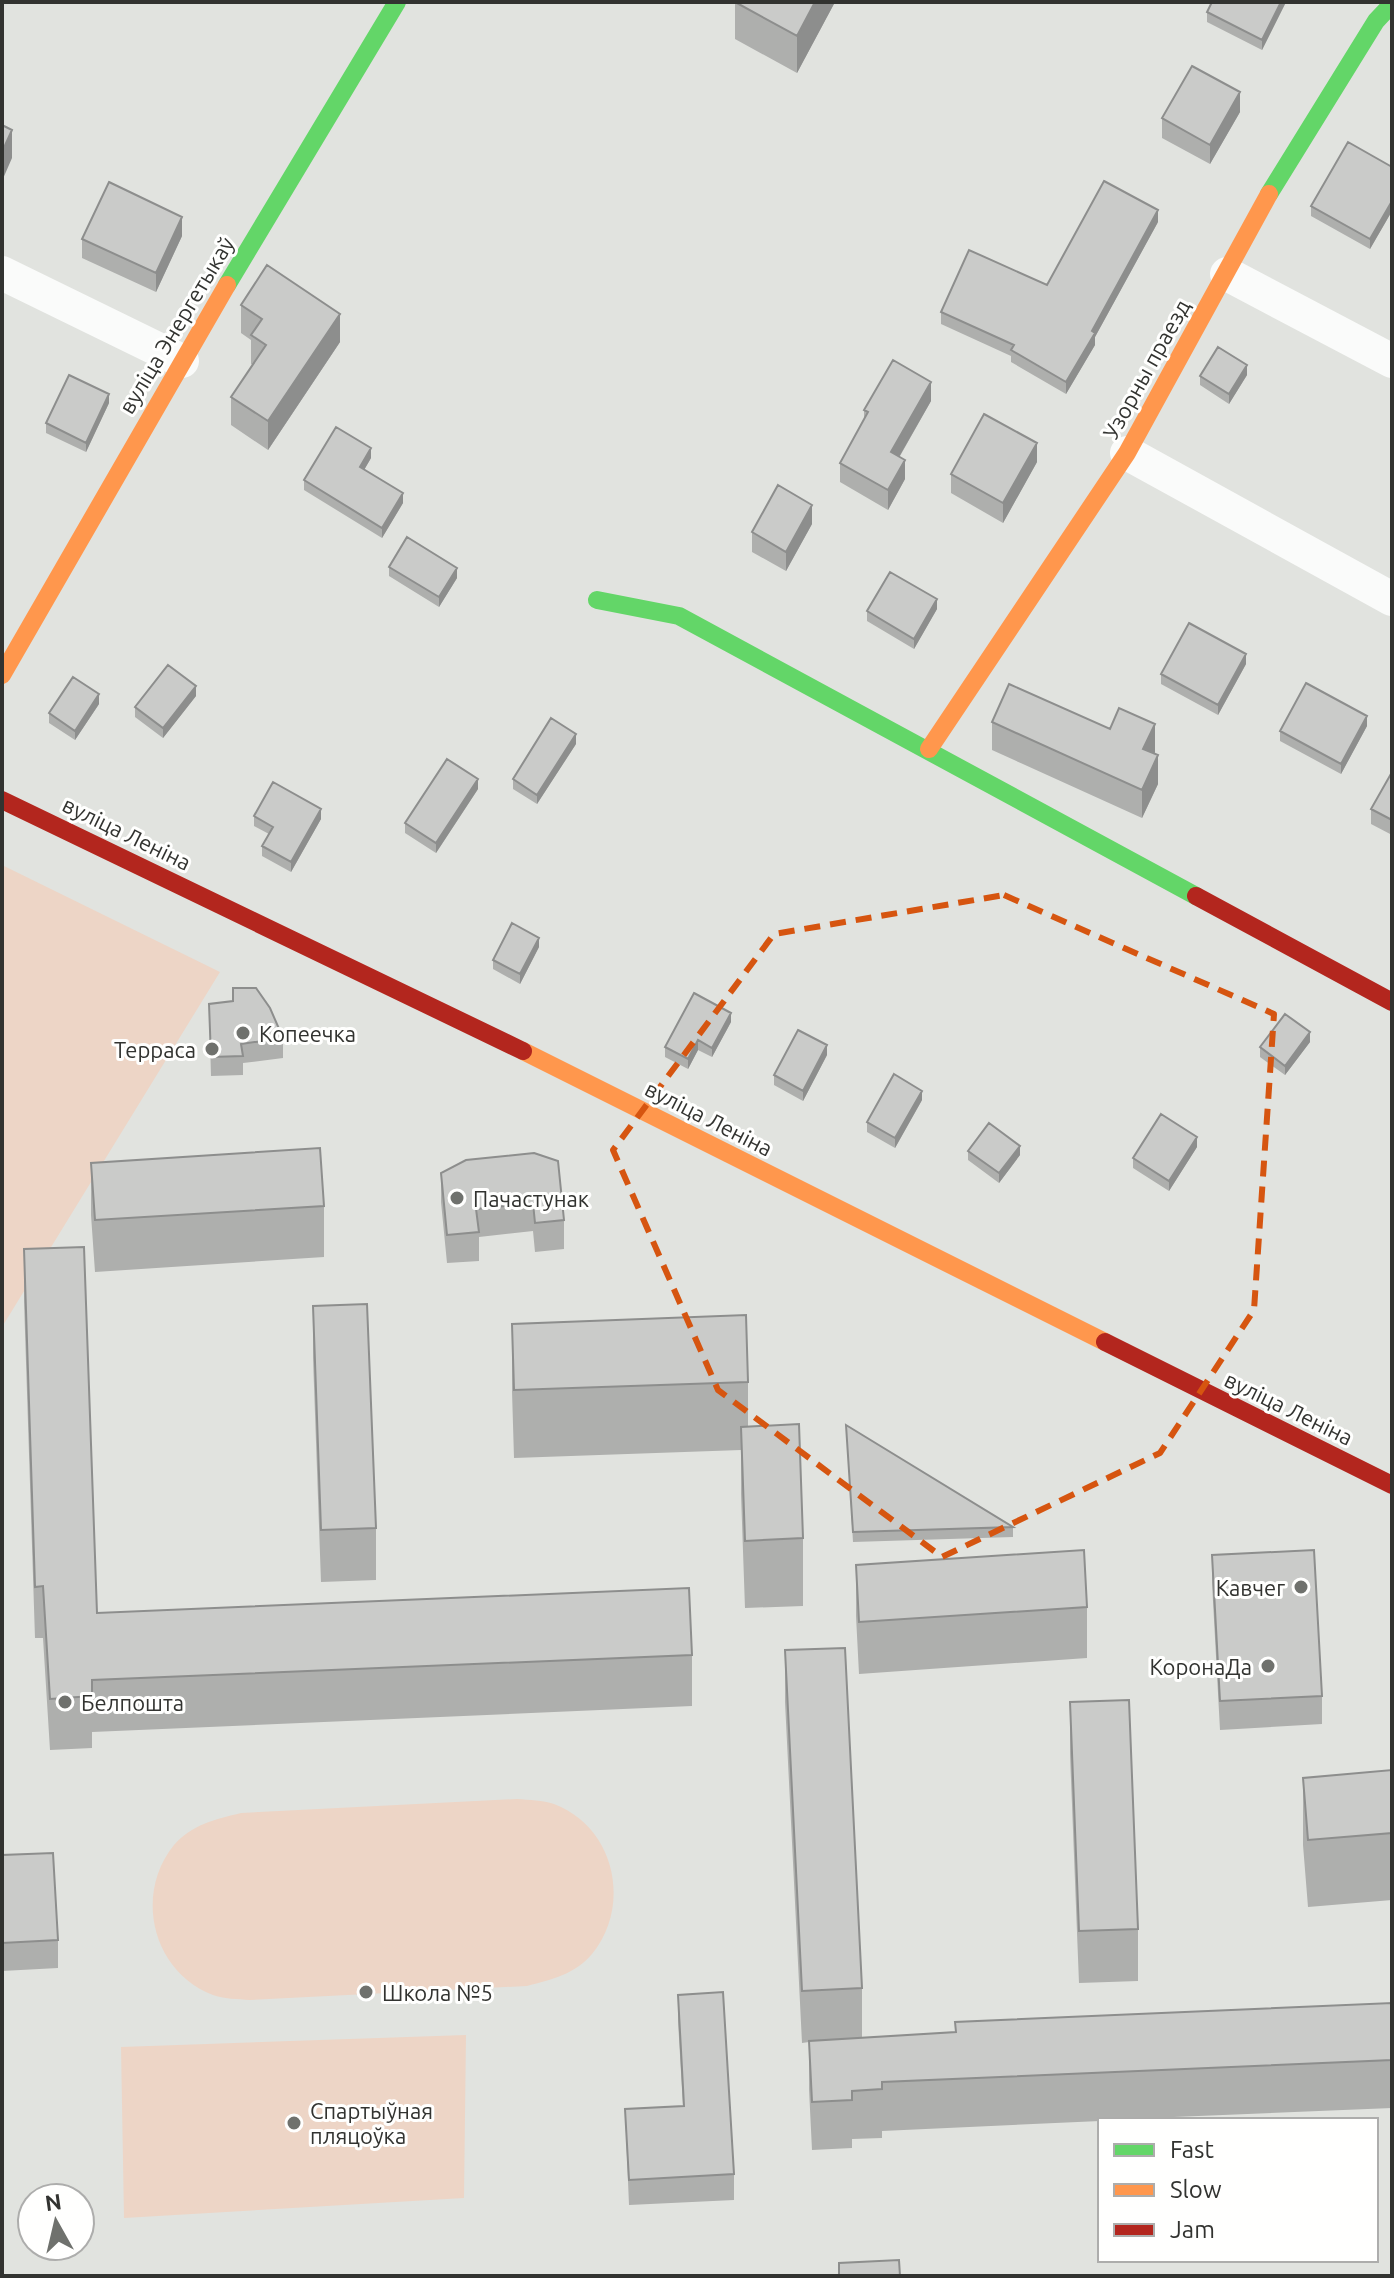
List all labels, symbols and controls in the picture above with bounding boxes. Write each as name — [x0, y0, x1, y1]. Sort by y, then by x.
street label: вуліца Энергетыкаў — [113, 232, 239, 418]
street label: Узорны праезд — [1097, 295, 1195, 443]
street label: вуліца Леніна — [59, 791, 195, 875]
place label: Копеечка — [259, 1021, 356, 1046]
marker: Копеечка — [234, 1024, 252, 1042]
place label: Терраса — [114, 1037, 196, 1062]
marker: Терраса — [203, 1040, 221, 1058]
street label: вуліца Леніна — [641, 1075, 777, 1161]
place label: Пачастунак — [473, 1186, 589, 1211]
marker: Пачастунак — [448, 1189, 466, 1207]
street label: вуліца Леніна — [1221, 1366, 1357, 1450]
place label: Кавчег — [1216, 1575, 1285, 1600]
marker: Кавчег — [1292, 1578, 1310, 1596]
place label: КоронаДа — [1149, 1654, 1252, 1679]
marker: КоронаДа — [1259, 1657, 1277, 1675]
place label: Белпошта — [81, 1690, 184, 1715]
marker: Белпошта — [56, 1693, 74, 1711]
place label: Школа №5 — [382, 1980, 493, 2005]
marker: Школа №5 — [357, 1983, 375, 2001]
place label: Спартыўная пляцоўка — [310, 2098, 433, 2148]
marker: Спартыўная пляцоўка — [285, 2114, 303, 2132]
legend — [1098, 2118, 1378, 2262]
text: Fast — [1170, 2136, 1214, 2163]
text: Slow — [1170, 2176, 1222, 2203]
north arrow — [16, 2182, 96, 2262]
text: N — [43, 2188, 63, 2215]
text: Jam — [1170, 2216, 1215, 2243]

